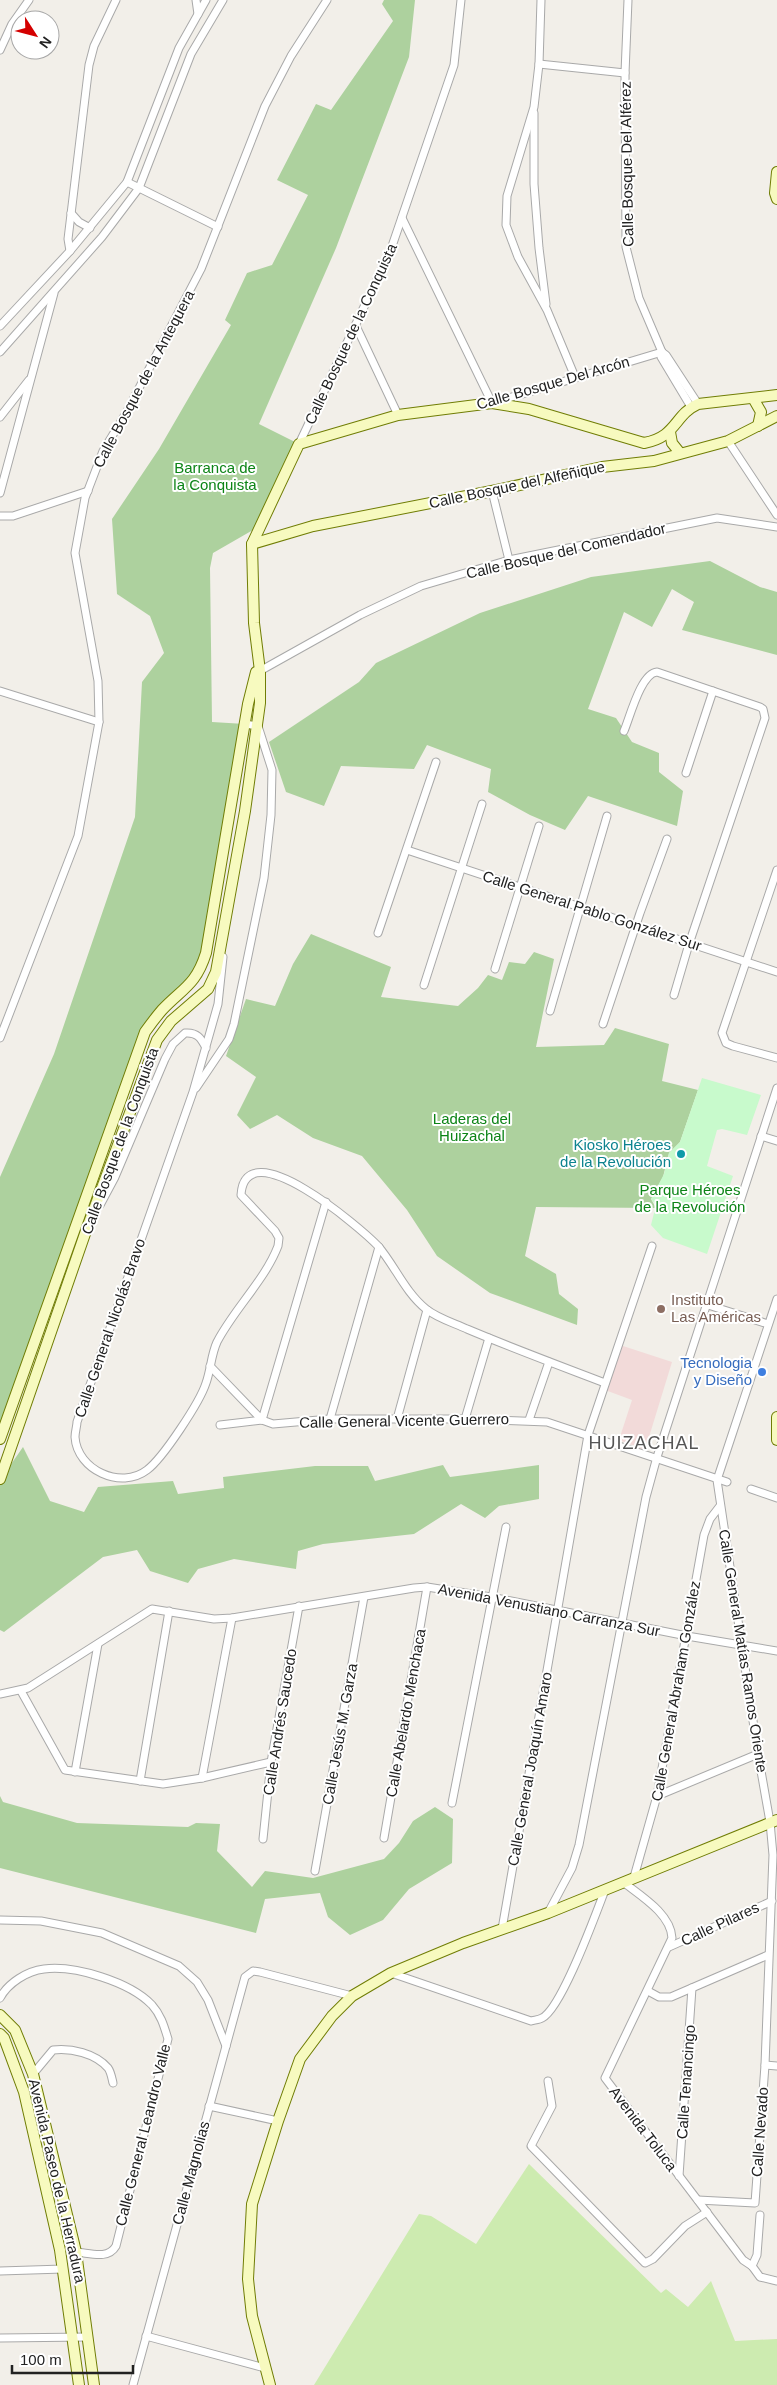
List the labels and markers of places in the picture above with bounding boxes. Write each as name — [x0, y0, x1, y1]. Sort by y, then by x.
place label: Kiosko Héroes de la Revolución — [560, 1136, 671, 1170]
marker: Kiosko Héroes de la Revolución — [675, 1148, 687, 1160]
place label: Instituto Las Américas — [671, 1291, 761, 1325]
marker: Instituto Las Américas — [655, 1303, 667, 1315]
place label: Tecnologia y Diseño — [680, 1354, 753, 1388]
marker: Tecnologia y Diseño — [756, 1366, 768, 1378]

